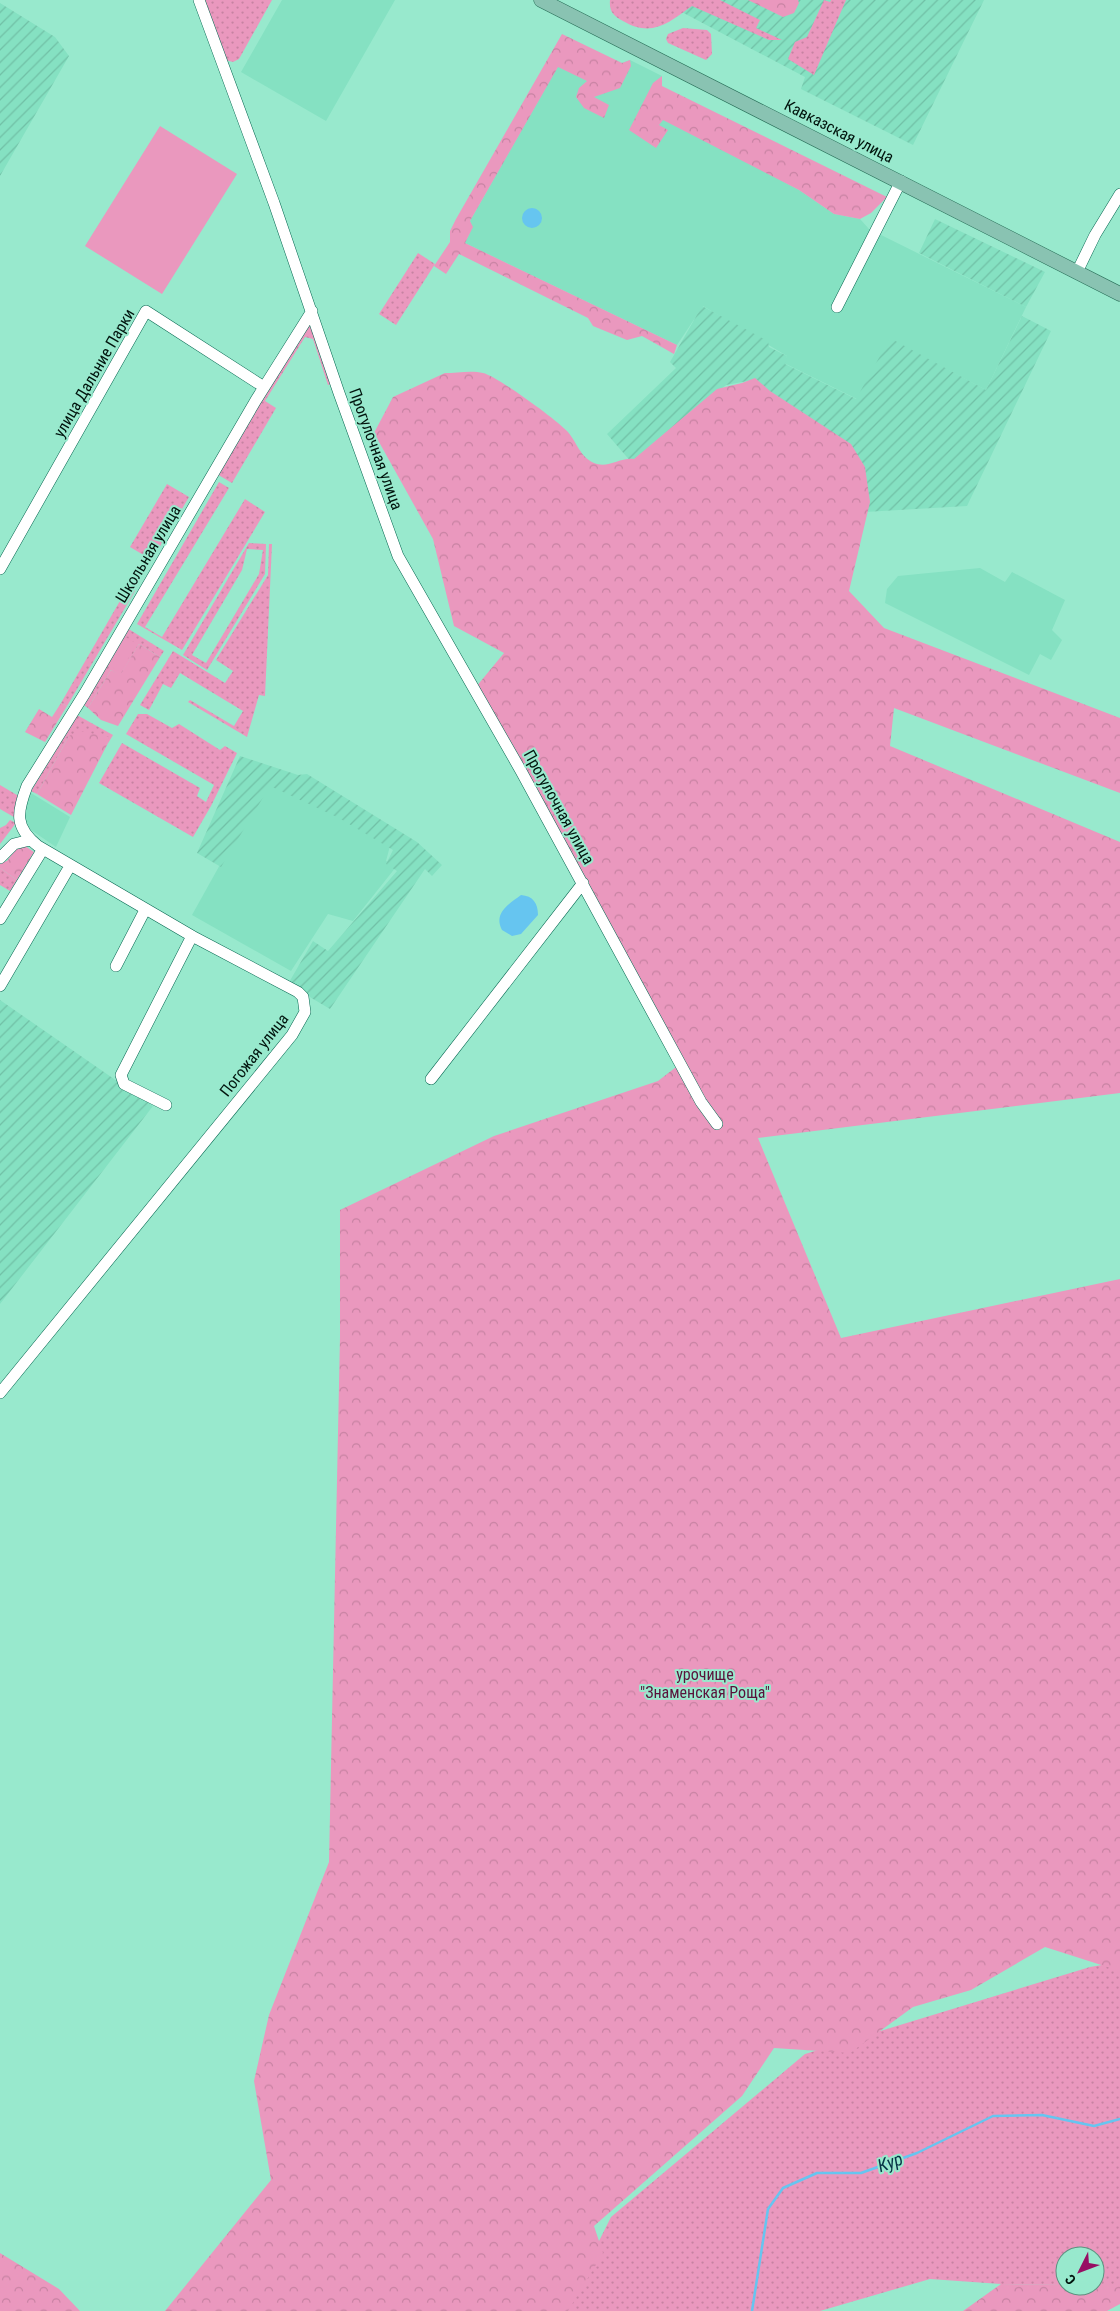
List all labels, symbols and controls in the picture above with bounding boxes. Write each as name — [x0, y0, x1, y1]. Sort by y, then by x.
street label: Кавказская улица — [781, 95, 897, 167]
street label: улица Дальние Парки — [49, 305, 139, 441]
street label: Прогулочная улица — [345, 386, 407, 512]
street label: Школьная улица — [111, 502, 185, 606]
street label: Прогулочная улица — [520, 746, 598, 868]
street label: Погожая улица — [216, 1010, 292, 1100]
park label: урочище "Знаменская Роща" — [640, 1665, 770, 1702]
water label: Кур — [875, 2148, 905, 2176]
north arrow — [1055, 2246, 1105, 2296]
text: С — [1062, 2271, 1079, 2288]

